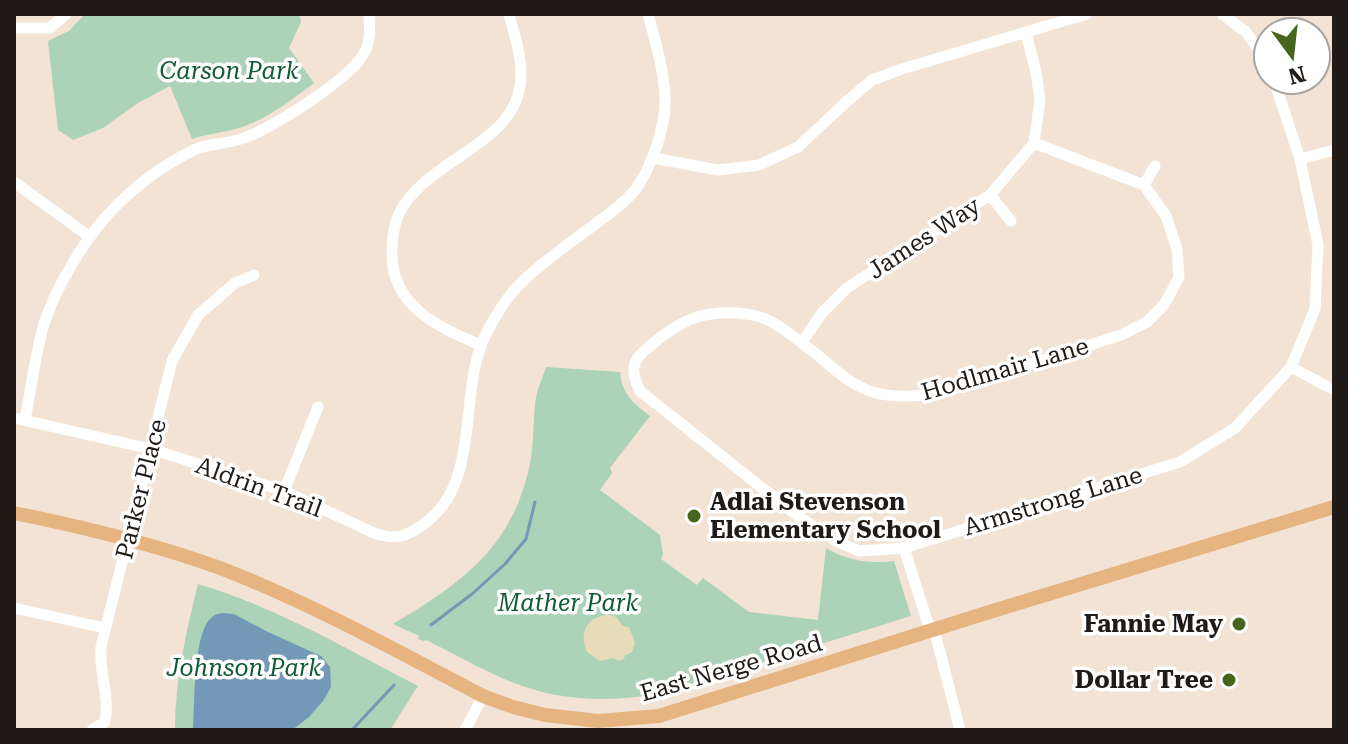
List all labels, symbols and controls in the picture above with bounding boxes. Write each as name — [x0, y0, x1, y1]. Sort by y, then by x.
north arrow — [1252, 16, 1332, 96]
park label: Carson Park — [159, 57, 299, 85]
text: N — [1286, 61, 1308, 89]
street label: James Way — [863, 191, 986, 285]
street label: Hodlmair Lane — [918, 332, 1092, 406]
street label: Parker Place — [110, 416, 172, 562]
street label: Aldrin Trail — [192, 451, 326, 523]
street label: Armstrong Lane — [960, 461, 1146, 541]
place label: Adlai Stevenson Elementary School — [710, 488, 941, 544]
marker: Adlai Stevenson Elementary School — [685, 507, 703, 525]
park label: Mather Park — [497, 589, 638, 617]
place label: Fannie May — [1084, 610, 1224, 638]
marker: Fannie May — [1230, 615, 1248, 633]
street label: East Nerge Road — [637, 629, 825, 707]
park label: Johnson Park — [166, 654, 321, 682]
place label: Dollar Tree — [1075, 666, 1213, 694]
marker: Dollar Tree — [1220, 671, 1238, 689]

